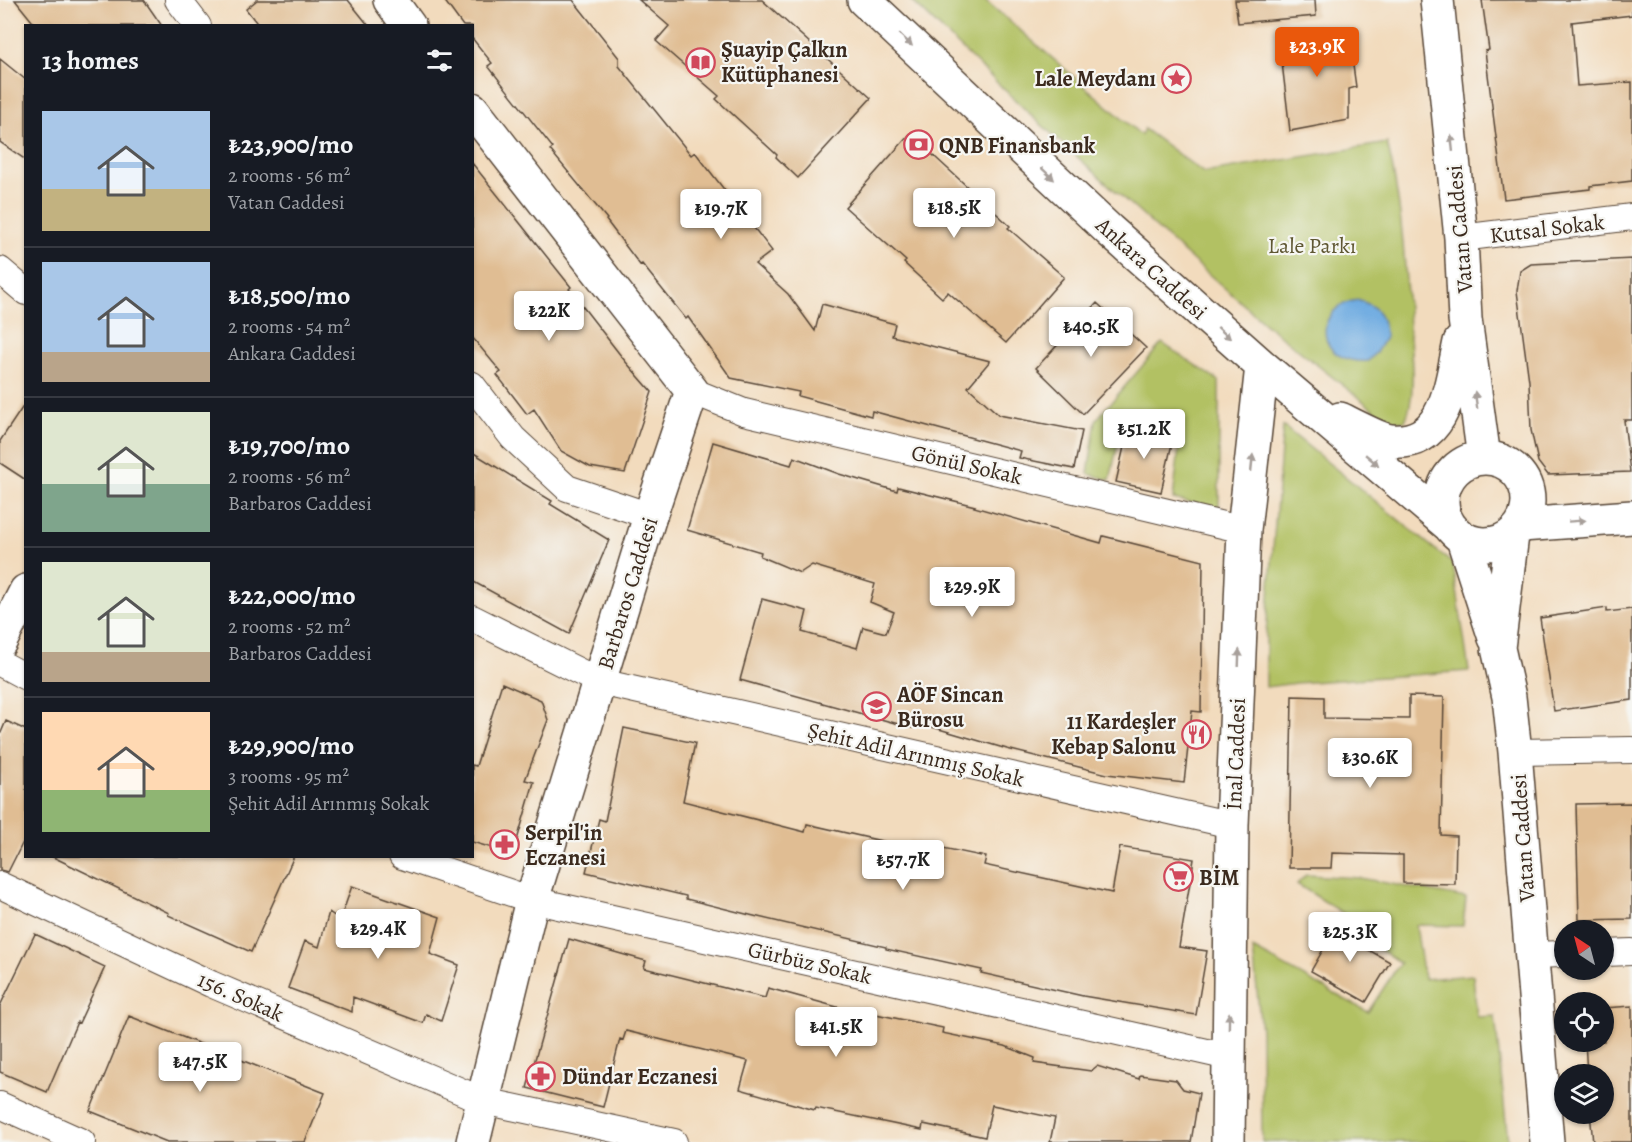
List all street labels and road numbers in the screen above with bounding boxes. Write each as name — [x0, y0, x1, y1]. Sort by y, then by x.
street label: Vatan Caddesi — [1439, 164, 1481, 295]
street label: Kutsal Sokak — [1488, 207, 1606, 251]
street label: Ankara Caddesi — [1088, 210, 1214, 327]
street label: Gönül Sokak — [908, 438, 1025, 492]
street label: Barbaros Caddesi — [590, 513, 665, 673]
street label: İnal Caddesi — [1219, 697, 1253, 811]
street label: Şehit Adil Arınmış Sokak — [804, 715, 1027, 795]
street label: Vatan Caddesi — [1504, 773, 1543, 904]
street label: Gürbüz Sokak — [745, 934, 875, 992]
street label: 156. Sokak — [193, 965, 289, 1029]

